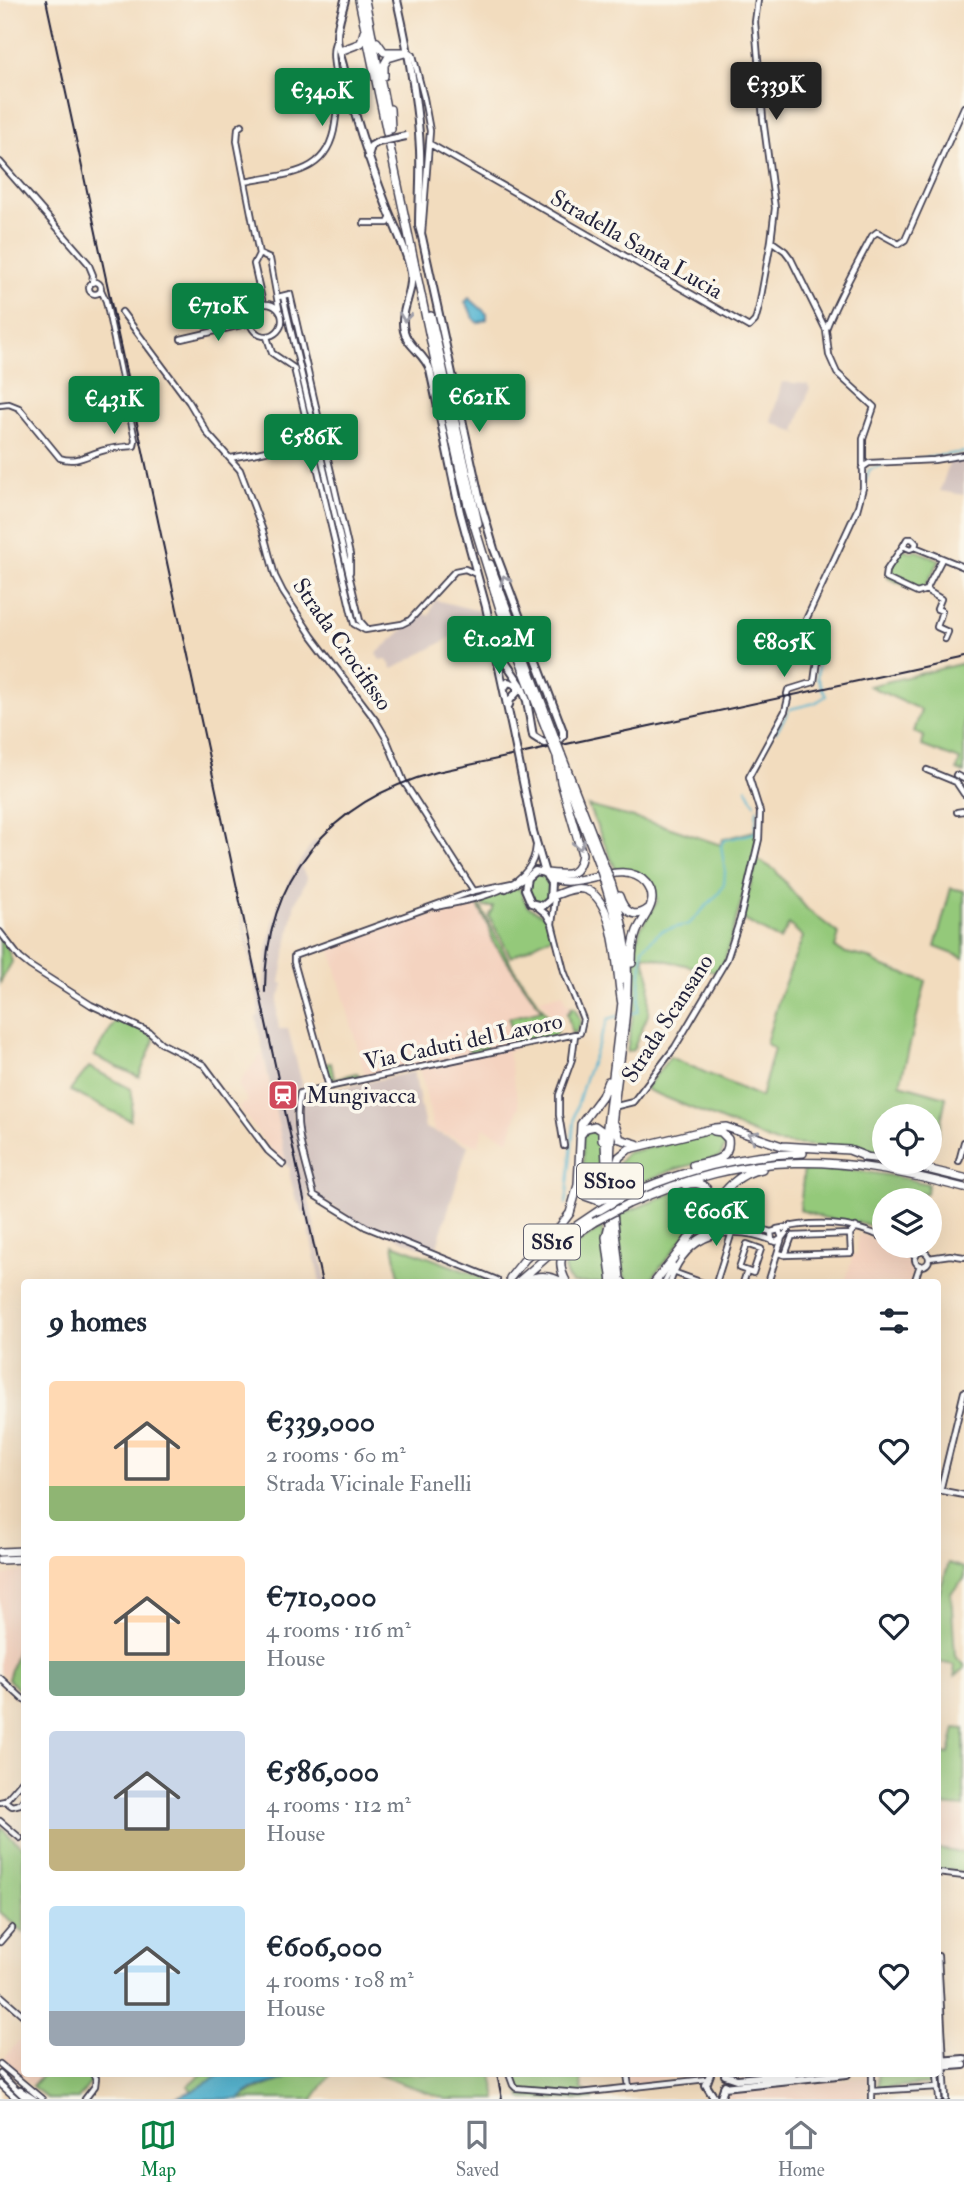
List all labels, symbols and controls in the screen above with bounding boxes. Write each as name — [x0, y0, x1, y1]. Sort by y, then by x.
pin: €339K — [727, 62, 825, 122]
pin: €340K — [273, 68, 371, 128]
text: €339K — [747, 70, 805, 99]
text: €340K — [291, 76, 353, 105]
street label: Stradella Santa Lucia — [545, 183, 729, 306]
pin: €710K — [169, 284, 267, 343]
text: €710K — [188, 291, 248, 320]
one-way arrow — [397, 311, 412, 323]
pin: €621K — [430, 374, 528, 434]
pin: €431K — [65, 376, 163, 436]
text: €621K — [449, 382, 510, 411]
text: €431K — [85, 384, 143, 413]
pin: €586K — [262, 414, 360, 474]
text: €586K — [280, 422, 342, 451]
street label: Strada Crocifisso — [286, 572, 399, 716]
one-way arrow — [499, 575, 513, 587]
pin: €1.02M — [442, 616, 556, 676]
pin: €805K — [735, 620, 833, 679]
text: €1.02M — [463, 624, 535, 653]
text: €805K — [753, 627, 815, 656]
one-way arrow — [571, 839, 586, 851]
street label: Strada Scansano — [615, 949, 720, 1088]
street label: Via Caduti del Lavoro — [361, 1006, 565, 1077]
station icon: Mungivacca — [266, 1078, 300, 1112]
place label: Mungivacca — [306, 1081, 417, 1110]
map controls — [872, 1104, 942, 1258]
button: locate — [872, 1104, 942, 1174]
one-way arrow — [747, 1130, 760, 1144]
road number: SS100 — [577, 1164, 643, 1198]
pin: €606K — [667, 1188, 765, 1248]
button: layers — [872, 1188, 942, 1258]
text: €606K — [684, 1196, 748, 1225]
road number: SS16 — [524, 1224, 580, 1260]
icon: filters — [875, 1302, 913, 1340]
text: 9 homes — [49, 1303, 147, 1340]
text: €339,000 — [266, 1403, 375, 1440]
icon: home — [105, 1409, 189, 1493]
icon: heart — [875, 1432, 913, 1470]
text: 2 rooms · 60 m² — [266, 1440, 406, 1469]
text: Strada Vicinale Fanelli — [266, 1469, 472, 1498]
text: €710,000 — [266, 1578, 377, 1615]
icon: home — [105, 1584, 189, 1668]
icon: heart — [875, 1607, 913, 1645]
text: 4 rooms · 116 m² — [266, 1615, 411, 1644]
text: House — [266, 1644, 325, 1673]
text: €586,000 — [266, 1753, 379, 1790]
icon: home — [105, 1759, 189, 1843]
icon: heart — [875, 1782, 913, 1820]
text: 4 rooms · 112 m² — [266, 1790, 411, 1819]
text: House — [266, 1819, 325, 1848]
text: €606,000 — [266, 1928, 382, 1965]
icon: home — [105, 1934, 189, 2018]
icon: heart — [875, 1957, 913, 1995]
text: 4 rooms · 108 m² — [266, 1965, 414, 1994]
text: House — [266, 1994, 325, 2023]
tab: Map — [139, 2116, 177, 2182]
tab: Saved — [456, 2116, 499, 2182]
tab: Home — [778, 2116, 825, 2182]

